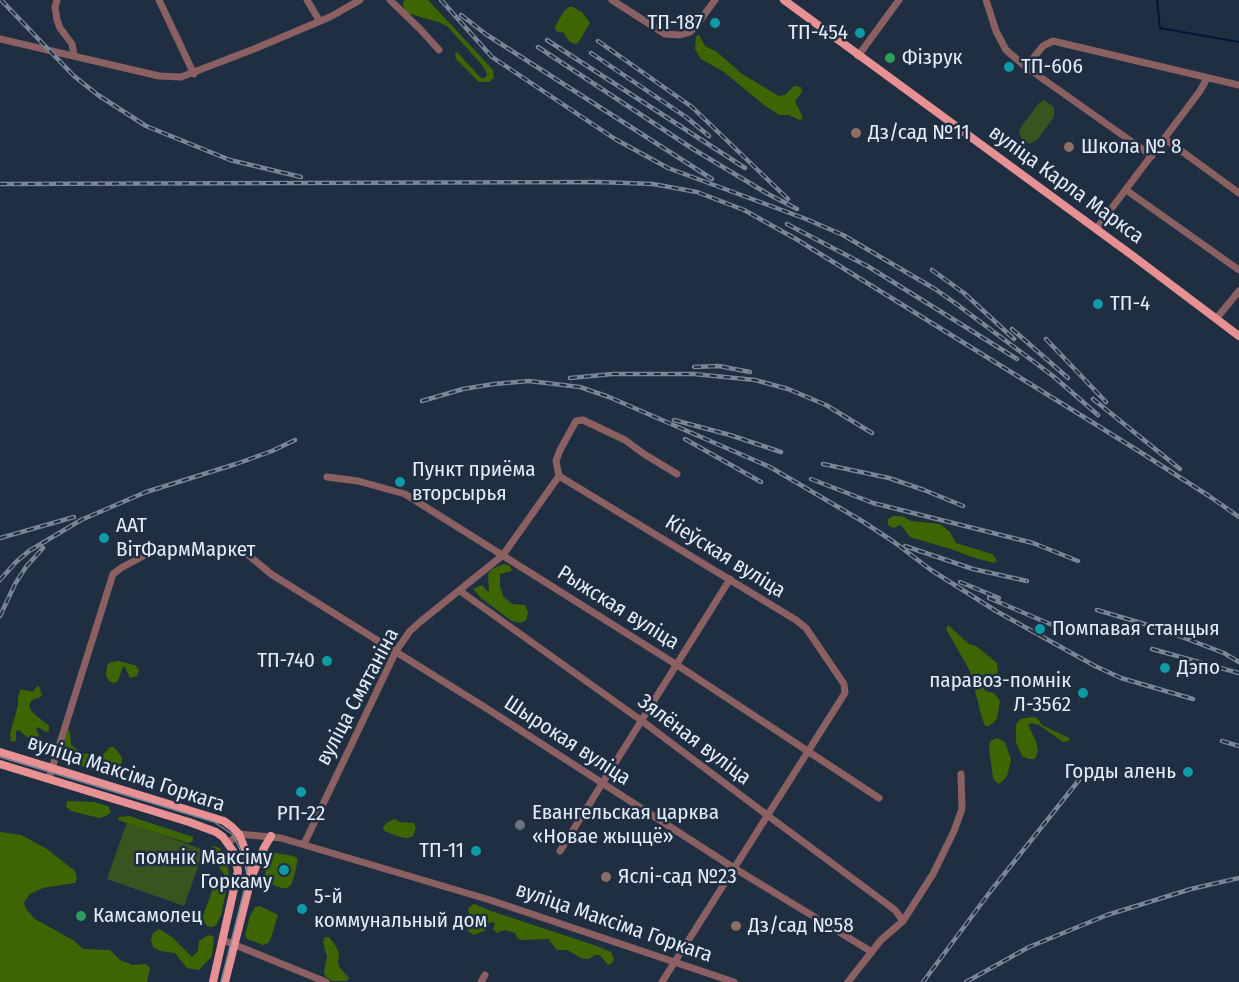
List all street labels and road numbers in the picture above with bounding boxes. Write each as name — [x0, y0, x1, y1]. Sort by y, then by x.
street label: вуліца Карла Маркса — [984, 120, 1148, 250]
street label: Кіеўская вуліца — [660, 510, 790, 604]
street label: Рыжская вуліца — [552, 561, 684, 655]
street label: вуліца Смятаніна — [311, 624, 405, 770]
street label: Зялёная вуліца — [632, 689, 756, 791]
street label: Шырокая вуліца — [499, 691, 635, 791]
street label: вуліца Максіма Горкага — [24, 730, 228, 818]
street label: вуліца Максіма Горкага — [512, 878, 716, 968]

